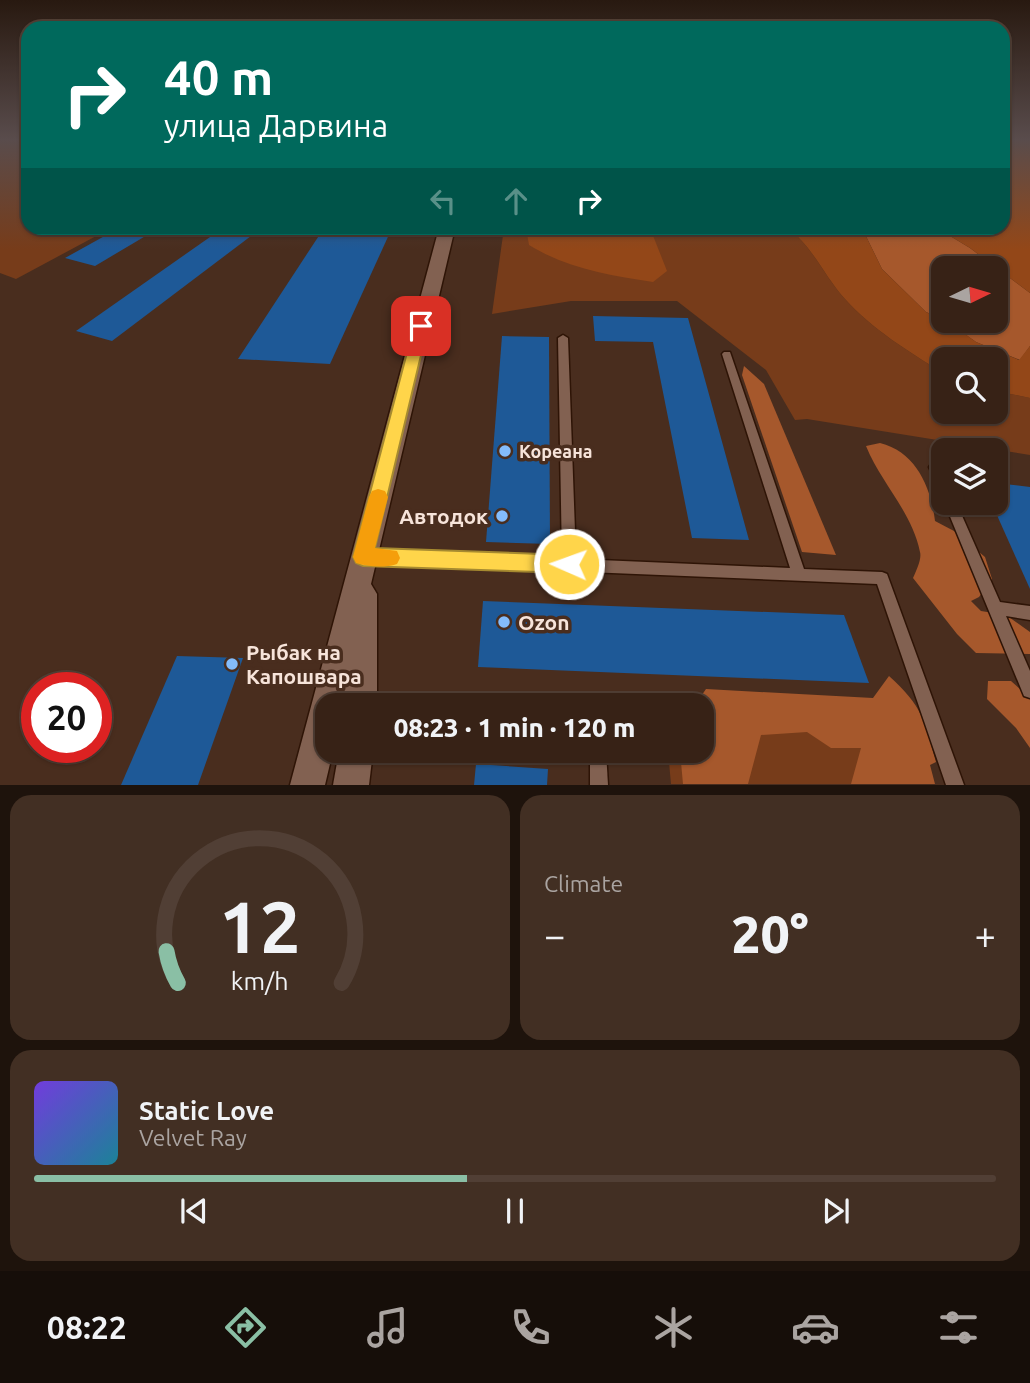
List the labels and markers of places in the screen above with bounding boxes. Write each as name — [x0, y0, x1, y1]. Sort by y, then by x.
pin — [391, 296, 451, 356]
place label: Кореана — [519, 441, 593, 461]
marker: Кореана — [497, 443, 513, 459]
place label: Автодок — [399, 504, 488, 528]
marker: Автодок — [494, 508, 510, 524]
place label: Ozon — [518, 610, 569, 634]
marker: Ozon — [496, 614, 512, 630]
place label: Рыбак на Капошвара — [246, 640, 362, 688]
marker: Рыбак на Капошвара — [224, 656, 240, 672]

